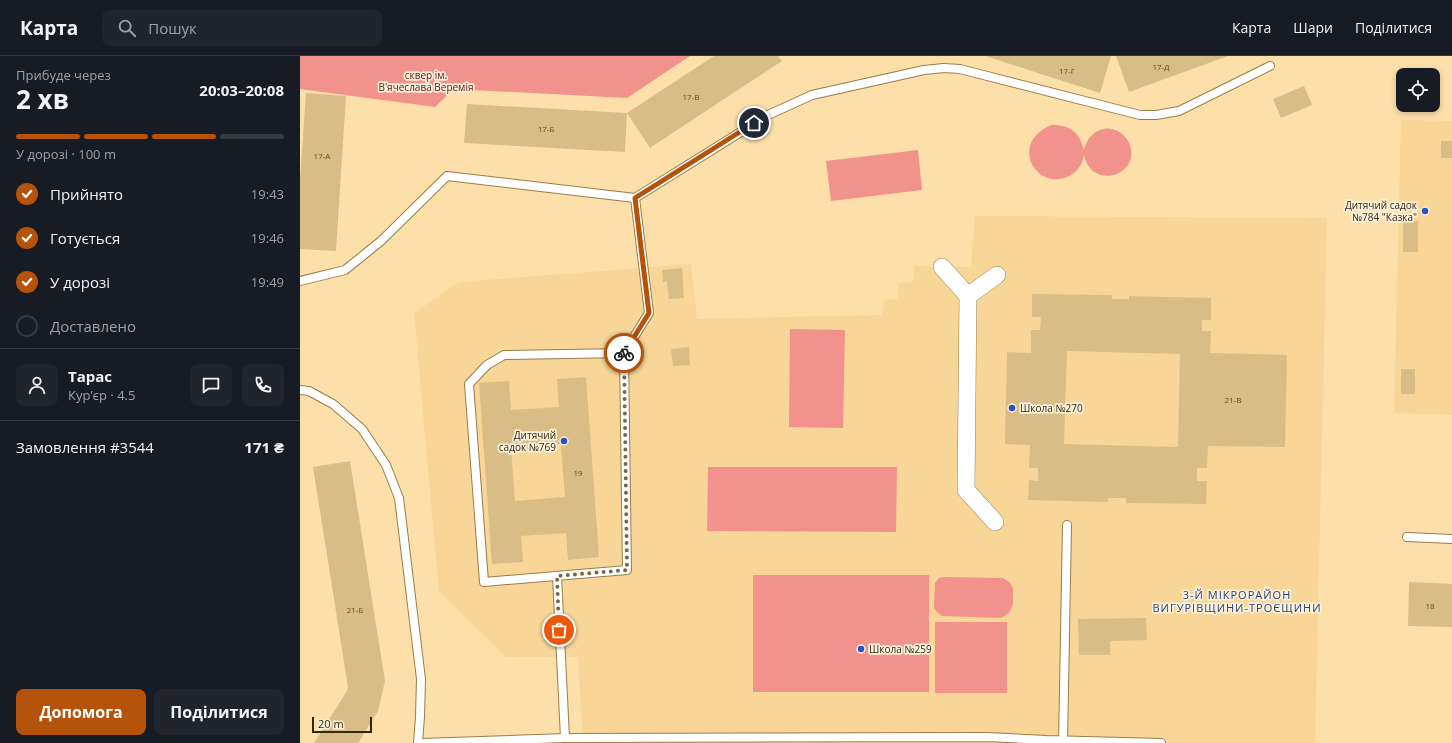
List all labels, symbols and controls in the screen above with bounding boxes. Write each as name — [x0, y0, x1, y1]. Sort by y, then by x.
search box — [102, 10, 382, 46]
text: Карта — [20, 15, 78, 41]
icon: search — [116, 17, 138, 39]
text: Пошук — [148, 18, 197, 38]
text: Карта — [1232, 18, 1271, 37]
text: Шари — [1293, 18, 1333, 37]
text: Поділитися — [1355, 18, 1432, 37]
house number: 17-Д — [1152, 61, 1170, 72]
house number: 17-Г — [1059, 65, 1075, 76]
text: Прибуде через — [16, 66, 111, 84]
park label: сквер ім. В'ячеслава Веремія — [378, 68, 474, 94]
map controls — [1396, 68, 1440, 112]
button: locate — [1396, 68, 1440, 112]
text: 20:03–20:08 — [199, 80, 284, 100]
text: 2 хв — [16, 81, 69, 117]
house number: 17-В — [683, 91, 699, 102]
pin — [737, 106, 771, 140]
icon: home — [743, 112, 765, 134]
house number: 17-Б — [538, 123, 554, 134]
text: У дорозі · 100 m — [16, 145, 116, 163]
house number: 17-А — [314, 150, 331, 161]
icon: check — [16, 183, 38, 205]
text: Прийнято — [50, 184, 123, 204]
text: 19:43 — [251, 185, 284, 203]
place label: Дитячий садок №784 "Казка" — [1345, 198, 1418, 224]
marker: Дитячий садок №784 "Казка" — [1420, 206, 1430, 216]
icon: check — [16, 227, 38, 249]
text: Готується — [50, 228, 120, 248]
text: 19:46 — [251, 229, 284, 247]
icon: check — [16, 271, 38, 293]
text: У дорозі — [50, 272, 110, 292]
text: 19:49 — [251, 273, 284, 291]
text: Доставлено — [50, 316, 136, 336]
courier — [604, 333, 644, 373]
icon: bike — [613, 342, 635, 364]
button: person — [16, 364, 58, 406]
button: chat — [190, 364, 232, 406]
button: phone — [242, 364, 284, 406]
text: Тарас — [68, 366, 112, 386]
text: Кур’єр · 4.5 — [68, 386, 135, 404]
house number: 21-В — [1225, 394, 1241, 405]
place label: Школа №270 — [1020, 401, 1083, 415]
marker: Школа №270 — [1007, 403, 1017, 413]
place label: Дитячий садок №769 — [499, 428, 556, 454]
marker: Дитячий садок №769 — [559, 436, 569, 446]
text: Замовлення #3544 — [16, 437, 154, 457]
text: 171 ₴ — [244, 437, 284, 457]
house number: 19 — [573, 467, 583, 478]
district label: 3-Й МІКРОРАЙОН ВИГУРІВЩИНИ-ТРОЄЩИНИ — [1152, 587, 1322, 615]
house number: 18 — [1425, 600, 1435, 611]
house number: 21-Б — [347, 604, 363, 615]
pin — [542, 613, 576, 647]
icon: bag — [548, 619, 570, 641]
place label: Школа №259 — [869, 642, 932, 656]
marker: Школа №259 — [856, 644, 866, 654]
button: Допомога — [16, 689, 146, 735]
button: Поділитися — [154, 689, 284, 735]
scale bar — [312, 715, 372, 734]
text: 20 m — [318, 716, 344, 731]

